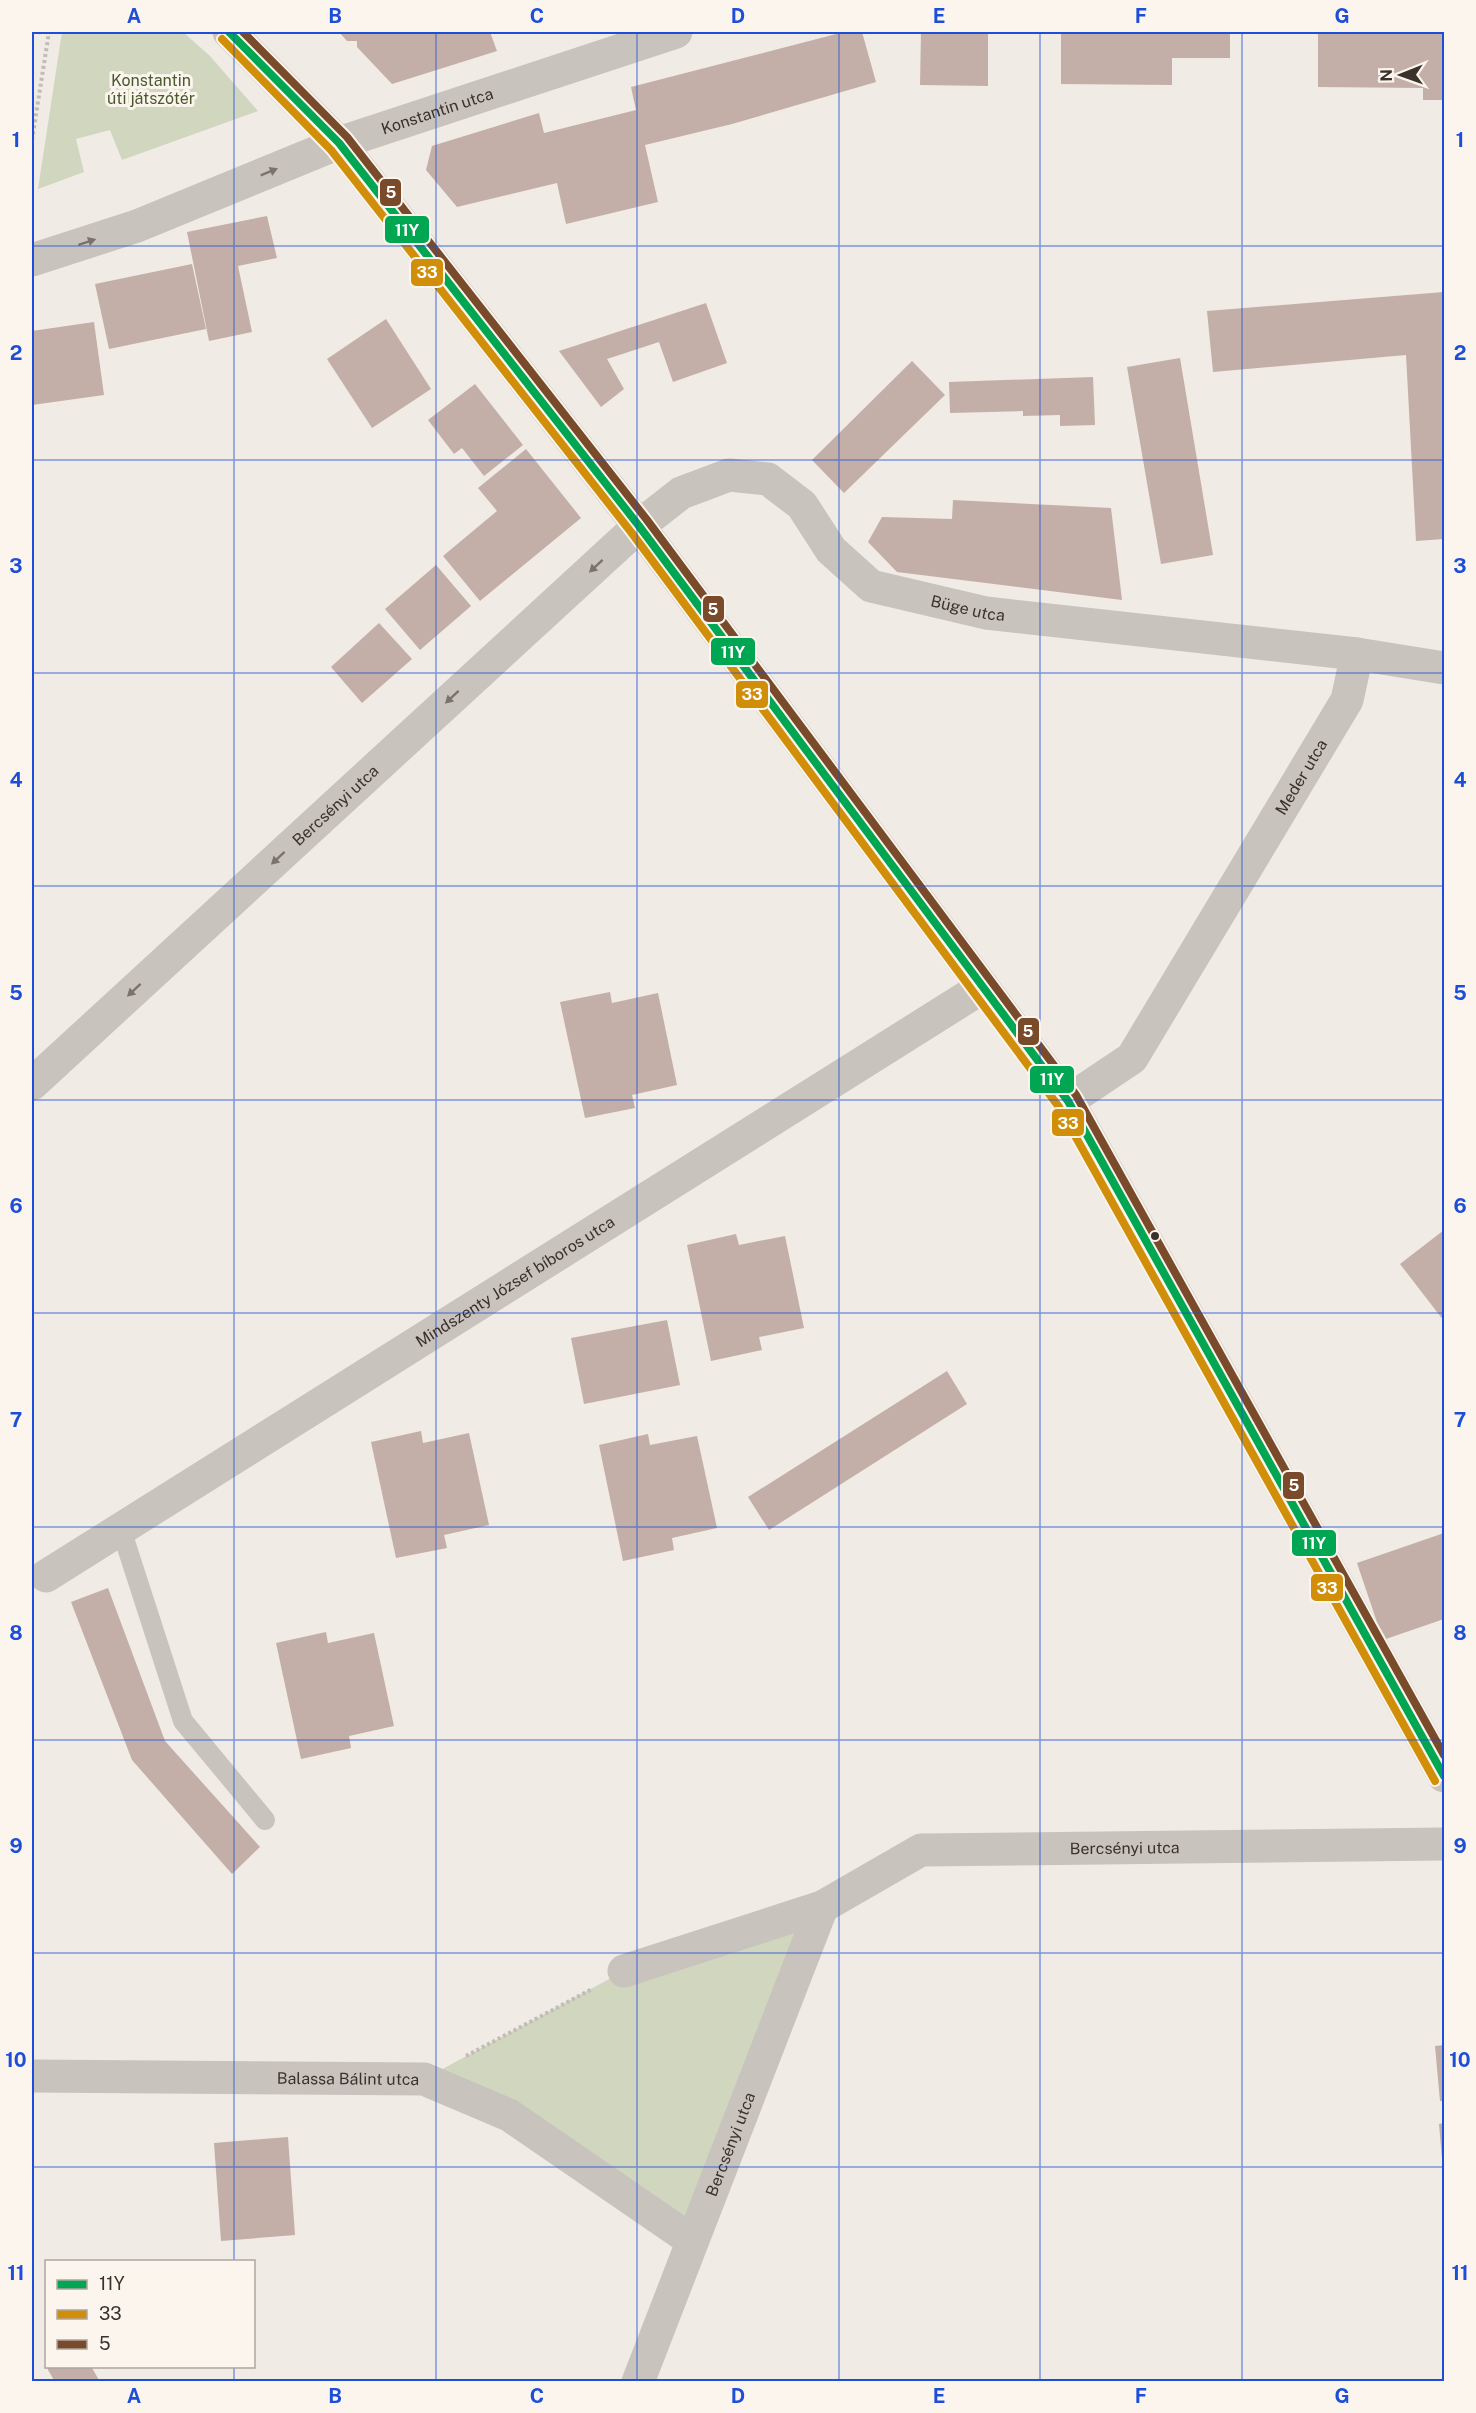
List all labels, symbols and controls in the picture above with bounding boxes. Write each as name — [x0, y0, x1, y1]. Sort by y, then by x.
text: A — [127, 4, 141, 28]
text: B — [328, 4, 342, 28]
text: C — [530, 4, 544, 28]
text: D — [731, 4, 745, 28]
text: E — [933, 4, 945, 28]
text: F — [1135, 4, 1147, 28]
text: G — [1334, 4, 1350, 28]
north arrow — [1371, 45, 1431, 105]
text: N — [1377, 69, 1396, 82]
park label: Konstantin úti játszótér — [107, 71, 195, 108]
street label: Konstantin utca — [379, 84, 496, 138]
text: 1 — [12, 128, 20, 152]
text: 1 — [1456, 128, 1464, 152]
one-way arrow — [260, 167, 278, 176]
line badge: 5 — [379, 178, 402, 207]
text: 5 — [386, 183, 397, 202]
line badge: 11Y — [384, 215, 430, 244]
text: 11Y — [395, 221, 420, 240]
one-way arrow — [78, 237, 96, 246]
line badge: 33 — [410, 258, 444, 287]
text: 33 — [416, 263, 438, 282]
text: 2 — [10, 341, 22, 365]
text: 2 — [1454, 341, 1466, 365]
text: 3 — [9, 554, 23, 578]
text: 3 — [1453, 554, 1467, 578]
one-way arrow — [589, 559, 604, 572]
street label: Büge utca — [929, 591, 1006, 625]
line badge: 5 — [702, 595, 725, 623]
text: 5 — [708, 600, 719, 619]
line badge: 11Y — [710, 637, 756, 666]
text: 11Y — [721, 643, 746, 662]
line badge: 33 — [735, 680, 769, 709]
text: 33 — [741, 685, 763, 704]
one-way arrow — [446, 690, 460, 704]
street label: Meder utca — [1271, 736, 1331, 818]
street label: Bercsényi utca — [289, 761, 383, 850]
text: 4 — [9, 768, 23, 792]
text: 4 — [1453, 768, 1467, 792]
one-way arrow — [270, 851, 285, 865]
text: 5 — [9, 981, 23, 1005]
text: 5 — [1453, 981, 1467, 1005]
one-way arrow — [127, 982, 141, 996]
line badge: 5 — [1017, 1017, 1040, 1046]
text: 5 — [1023, 1022, 1034, 1041]
line badge: 11Y — [1029, 1065, 1075, 1094]
text: 11Y — [1040, 1070, 1065, 1089]
line badge: 33 — [1051, 1108, 1085, 1137]
text: 33 — [1057, 1114, 1079, 1133]
text: 6 — [9, 1194, 23, 1218]
text: 6 — [1453, 1194, 1467, 1218]
street label: Mindszenty József bíboros utca — [412, 1212, 618, 1351]
unlabelled marker — [1149, 1230, 1161, 1242]
text: 7 — [10, 1408, 22, 1432]
text: 7 — [1454, 1408, 1466, 1432]
line badge: 5 — [1282, 1471, 1305, 1500]
text: 5 — [1289, 1476, 1300, 1495]
line badge: 11Y — [1291, 1529, 1337, 1557]
text: 11Y — [1302, 1534, 1327, 1553]
line badge: 33 — [1310, 1573, 1344, 1602]
text: 33 — [1316, 1579, 1338, 1598]
text: 8 — [9, 1621, 23, 1645]
text: 8 — [1453, 1621, 1467, 1645]
text: 9 — [9, 1834, 23, 1858]
text: 9 — [1453, 1834, 1467, 1858]
street label: Bercsényi utca — [1070, 1838, 1180, 1858]
text: 10 — [5, 2048, 27, 2072]
text: 10 — [1449, 2048, 1471, 2072]
street label: Balassa Bálint utca — [277, 2069, 419, 2089]
street label: Bercsényi utca — [702, 2090, 759, 2199]
legend — [45, 2260, 255, 2368]
text: 11 — [7, 2261, 25, 2285]
text: 11 — [1451, 2261, 1469, 2285]
text: 11Y — [99, 2273, 125, 2294]
text: 33 — [99, 2303, 122, 2324]
text: 5 — [99, 2333, 111, 2354]
text: A — [127, 2384, 141, 2408]
text: B — [328, 2384, 342, 2408]
text: C — [530, 2384, 544, 2408]
text: D — [731, 2384, 745, 2408]
text: E — [933, 2384, 945, 2408]
text: F — [1135, 2384, 1147, 2408]
text: G — [1334, 2384, 1350, 2408]

